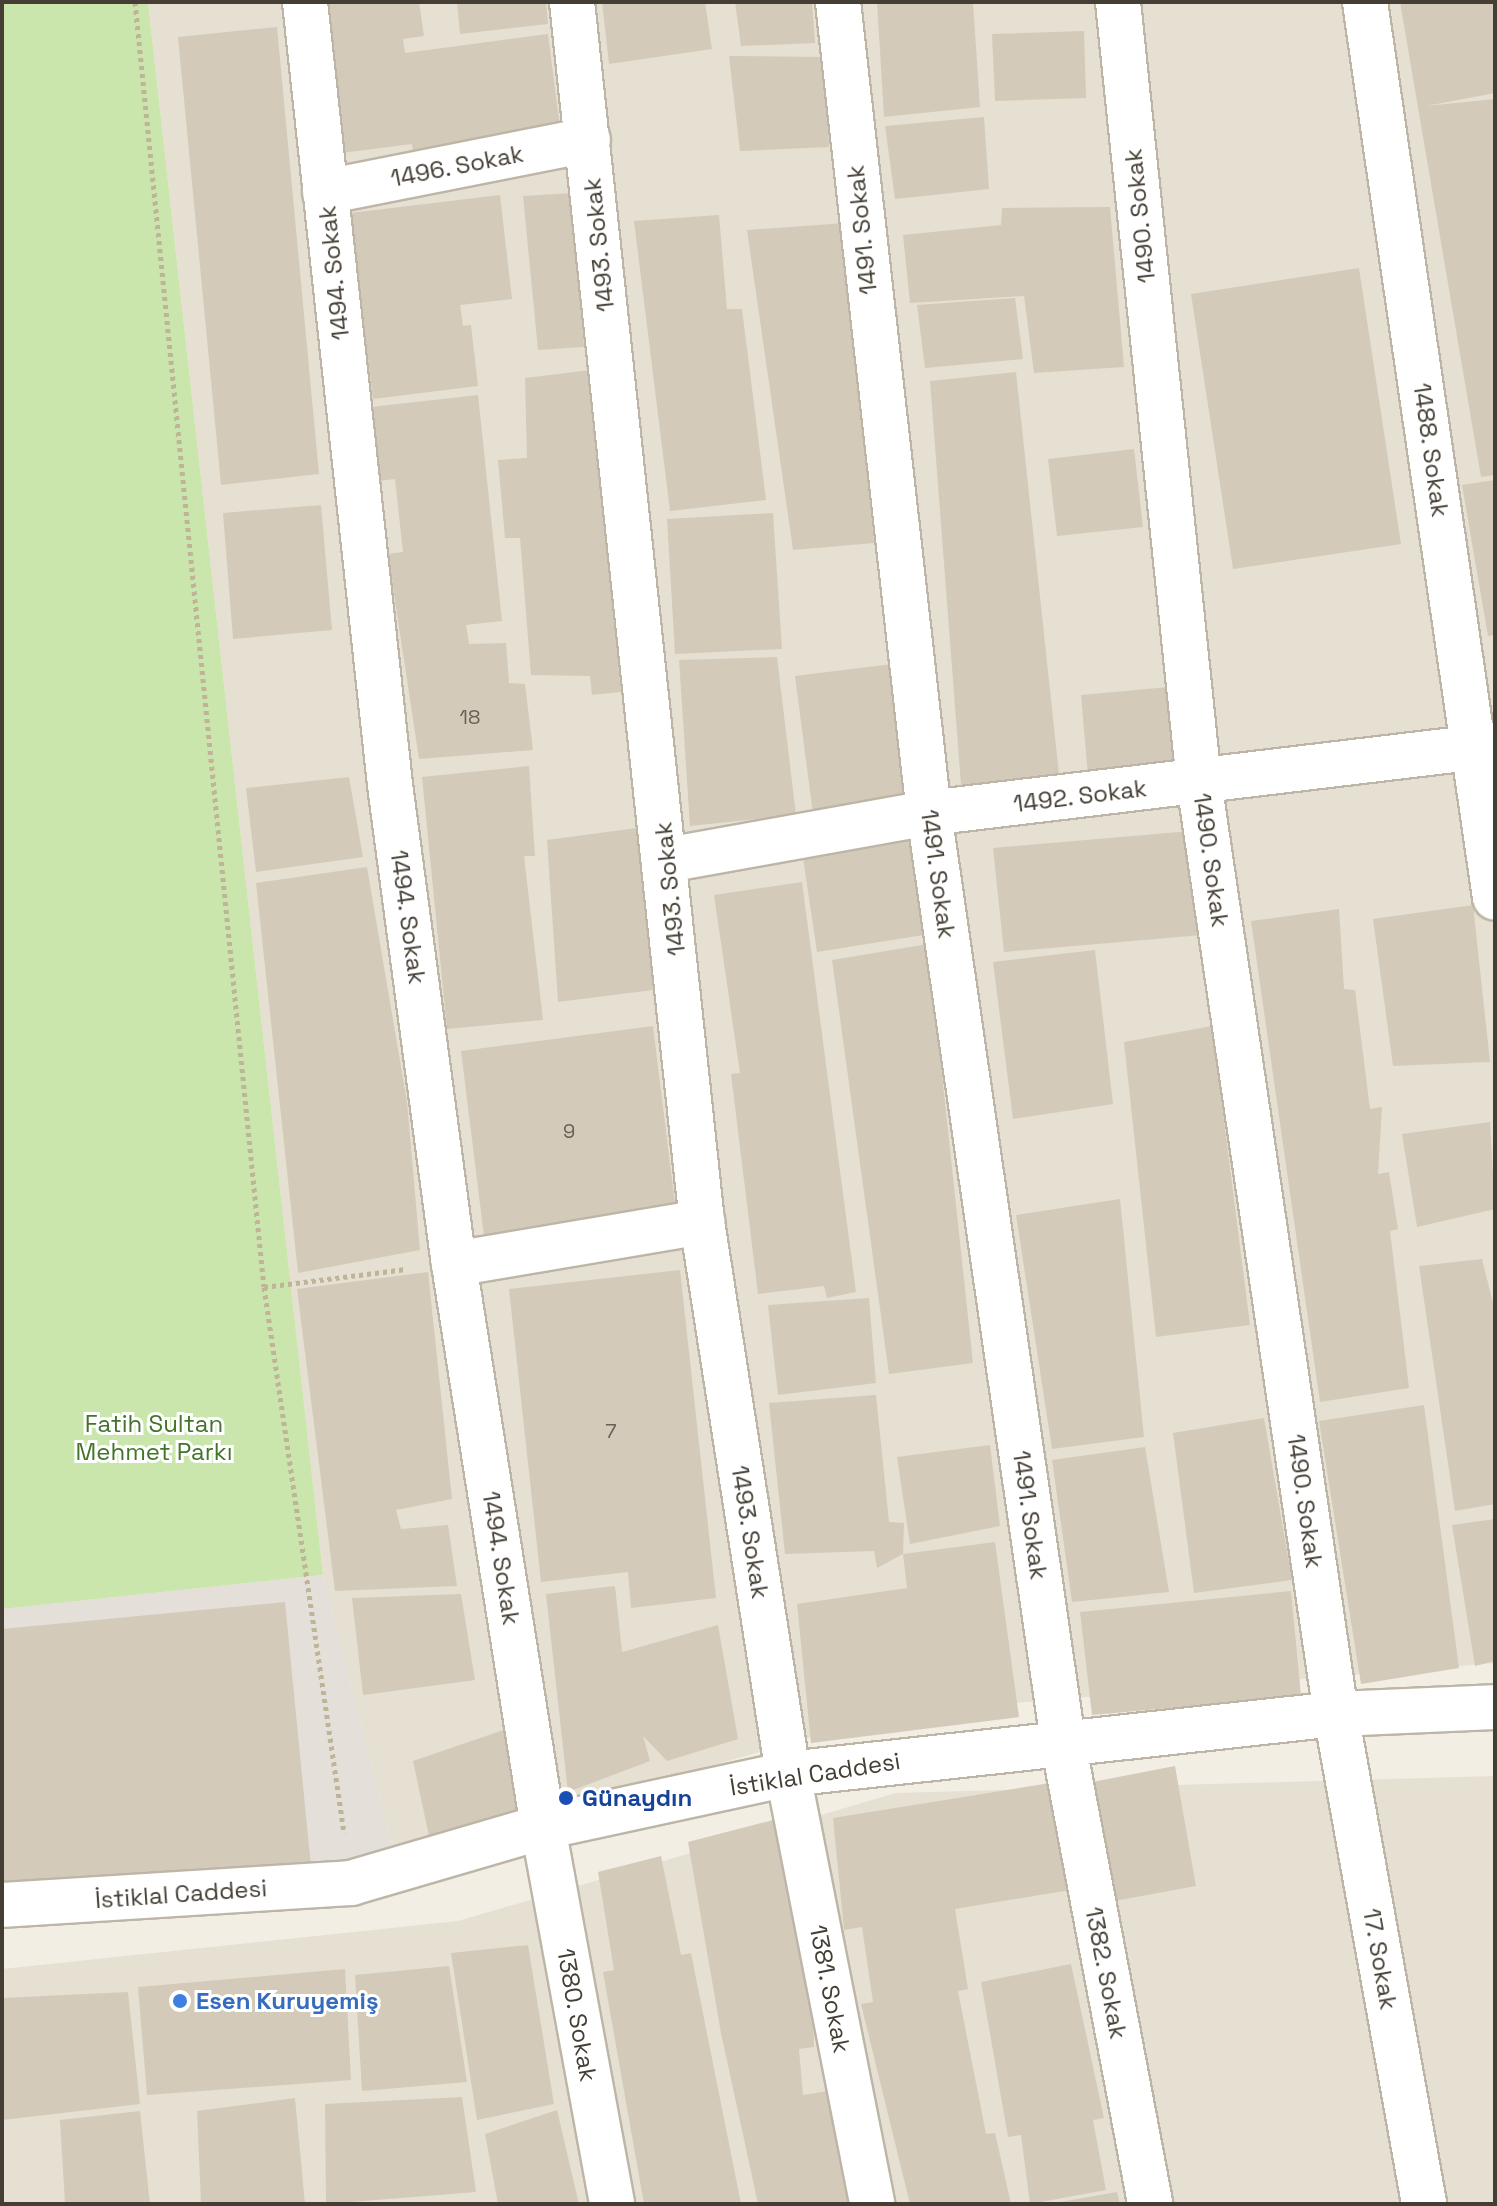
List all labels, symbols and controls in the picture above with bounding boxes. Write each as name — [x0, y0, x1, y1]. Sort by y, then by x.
street label: 1496. Sokak — [388, 139, 526, 193]
street label: 1490. Sokak — [1119, 147, 1161, 285]
street label: 1491. Sokak — [841, 163, 883, 297]
street label: 1493. Sokak — [578, 176, 620, 314]
street label: 1494. Sokak — [313, 204, 355, 342]
street label: 1488. Sokak — [1407, 381, 1455, 519]
house number: 18 — [460, 705, 480, 729]
street label: 1492. Sokak — [1011, 773, 1149, 819]
street label: 1490. Sokak — [1187, 791, 1235, 929]
street label: 1491. Sokak — [915, 807, 961, 941]
street label: 1493. Sokak — [649, 820, 691, 958]
street label: 1494. Sokak — [384, 848, 432, 986]
house number: 9 — [563, 1119, 575, 1143]
park label: Fatih Sultan Mehmet Parkı — [75, 1410, 233, 1466]
house number: 7 — [605, 1419, 617, 1443]
street label: 1490. Sokak — [1281, 1432, 1329, 1570]
street label: 1491. Sokak — [1007, 1448, 1053, 1582]
street label: 1493. Sokak — [725, 1463, 775, 1601]
street label: 1494. Sokak — [476, 1489, 526, 1627]
street label: İstiklal Caddesi — [728, 1746, 902, 1802]
place label: Günaydın — [582, 1784, 692, 1812]
marker: Günaydın — [557, 1789, 575, 1807]
street label: İstiklal Caddesi — [94, 1874, 268, 1914]
street label: 1382. Sokak — [1079, 1904, 1133, 2042]
street label: 17. Sokak — [1357, 1906, 1403, 2012]
street label: 1381. Sokak — [803, 1922, 857, 2056]
street label: 1380. Sokak — [551, 1946, 603, 2084]
place label: Esen Kuruyemiş — [196, 1987, 378, 2015]
marker: Esen Kuruyemiş — [171, 1992, 189, 2010]

